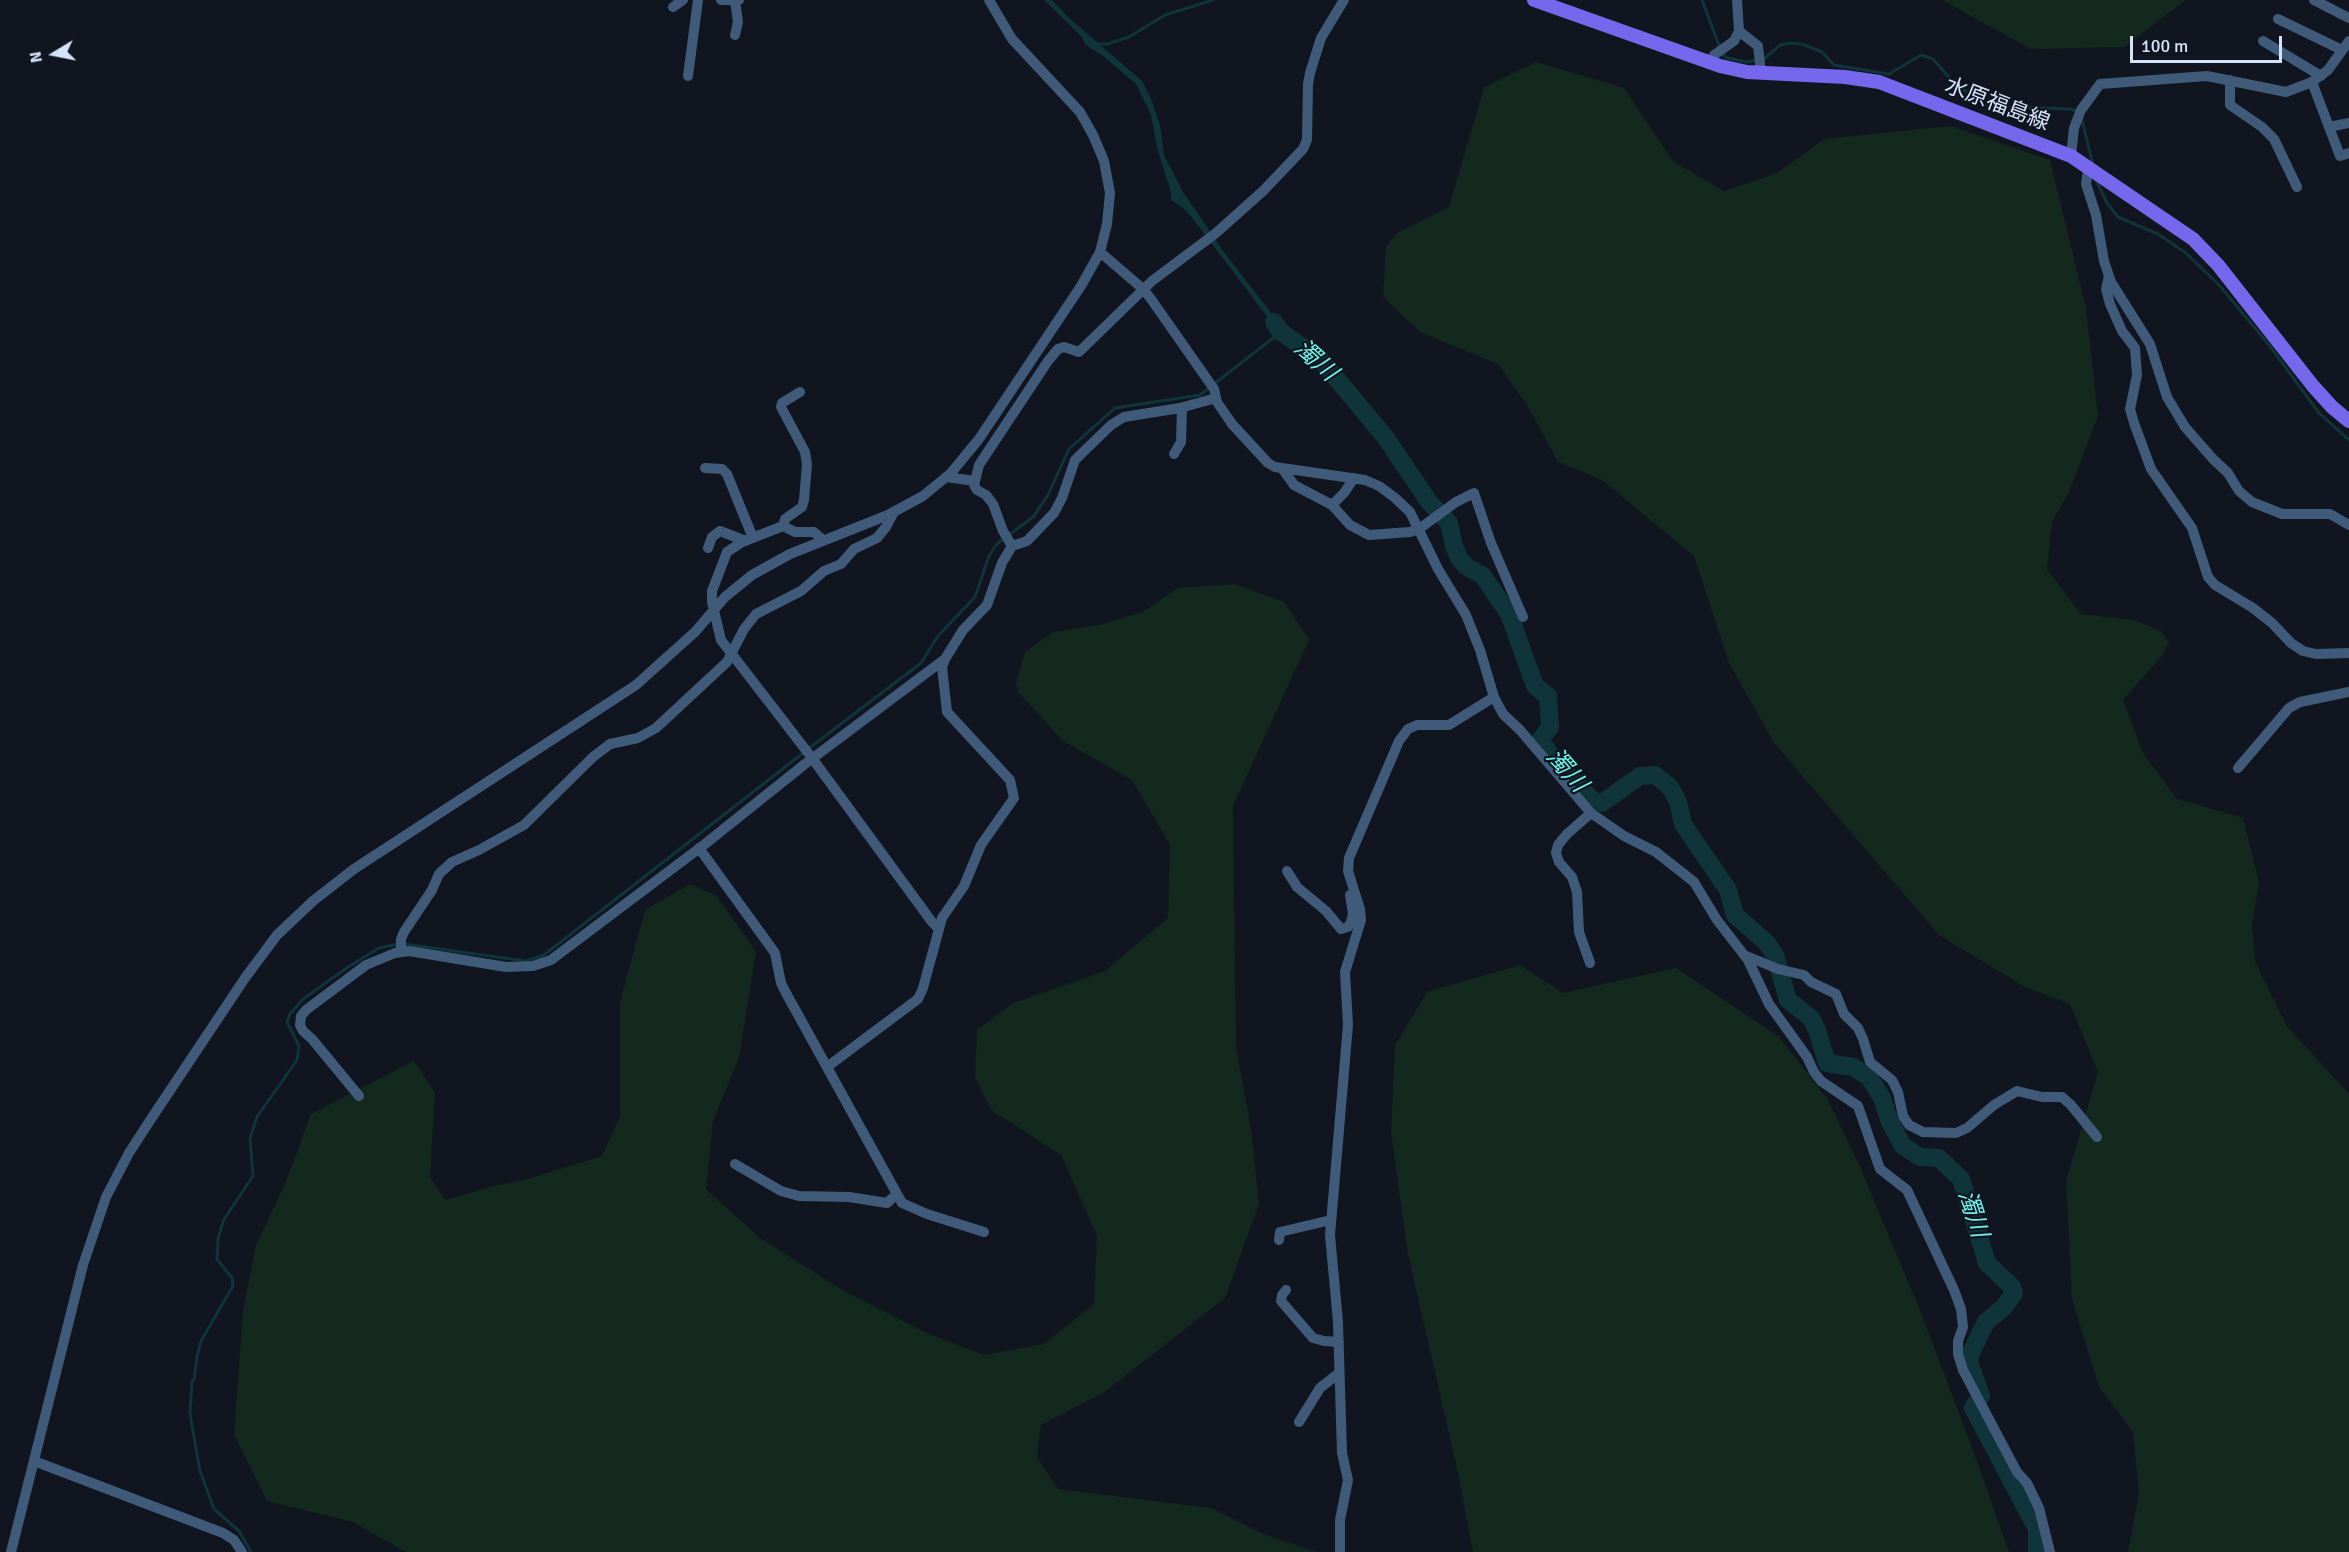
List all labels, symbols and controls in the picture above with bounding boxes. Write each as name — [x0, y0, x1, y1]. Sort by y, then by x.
north arrow — [24, 24, 84, 84]
scale bar — [2133, 24, 2284, 62]
text: 100 m — [2141, 35, 2188, 57]
text: N — [25, 50, 47, 64]
street label: 水原福島線 — [1941, 73, 2053, 137]
water label: 濁川 — [1288, 334, 1342, 388]
water label: 濁川 — [1539, 743, 1593, 799]
water label: 濁川 — [1951, 1187, 1993, 1241]

